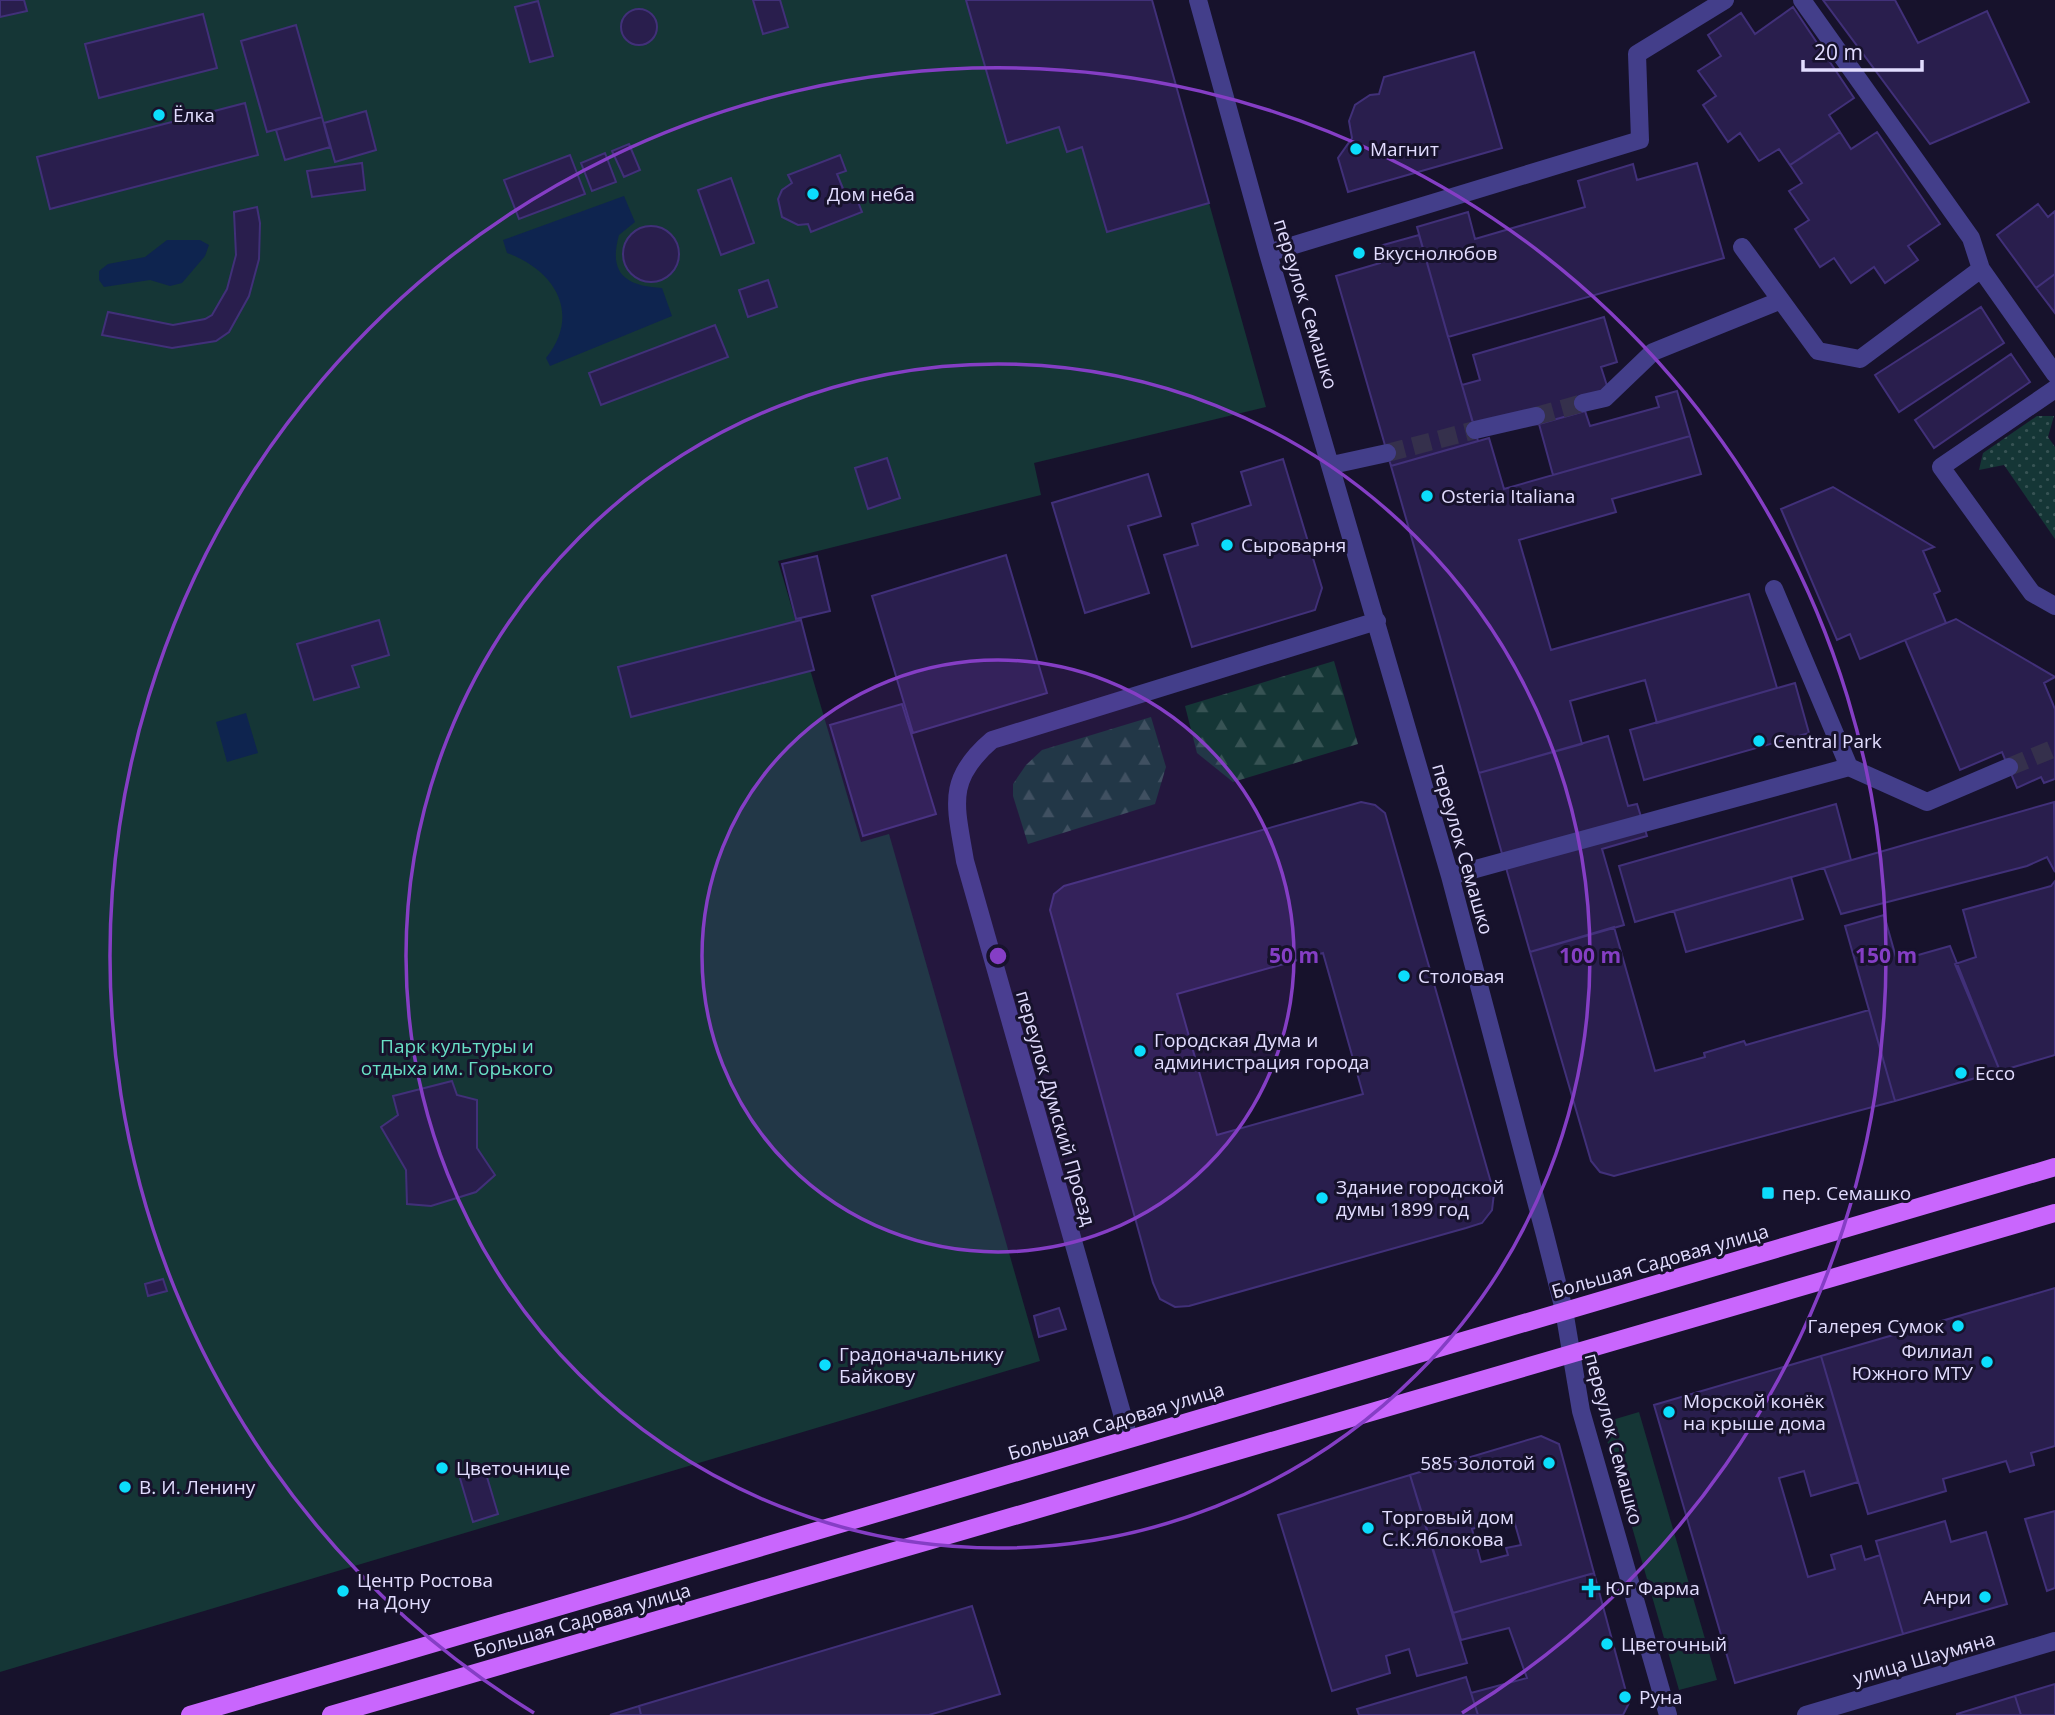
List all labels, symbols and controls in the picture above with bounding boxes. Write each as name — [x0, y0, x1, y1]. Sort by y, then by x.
scale bar — [1803, 28, 1922, 72]
text: 20 m — [1814, 38, 1863, 66]
place label: Ёлка — [173, 102, 215, 128]
marker: Ёлка — [151, 107, 167, 123]
place label: Магнит — [1370, 136, 1439, 162]
marker: Магнит — [1348, 141, 1364, 157]
place label: Дом неба — [827, 181, 915, 207]
marker: Дом неба — [805, 186, 821, 202]
street label: переулок Семашко — [1268, 216, 1344, 392]
place label: Вкуснолюбов — [1373, 240, 1498, 266]
marker: Вкуснолюбов — [1351, 245, 1367, 261]
place label: Osteria Italiana — [1441, 483, 1575, 509]
marker: Osteria Italiana — [1419, 488, 1435, 504]
place label: Cыроварня — [1241, 532, 1346, 558]
marker: Cыроварня — [1219, 537, 1235, 553]
place label: Central Park — [1773, 728, 1882, 754]
marker: Central Park — [1751, 733, 1767, 749]
street label: переулок Семашко — [1426, 761, 1500, 937]
text: 50 m — [1269, 941, 1319, 969]
text: 100 m — [1559, 941, 1621, 969]
text: 150 m — [1855, 941, 1917, 969]
centre of rings — [986, 944, 1010, 968]
place label: Столовая — [1418, 963, 1505, 989]
marker: Столовая — [1396, 968, 1412, 984]
street label: переулок Думский Проезд — [1010, 987, 1102, 1229]
place label: Городская Дума и администрация города — [1154, 1027, 1369, 1075]
park label: Парк культуры и отдыха им. Горького — [361, 1033, 553, 1081]
marker: Городская Дума и администрация города — [1132, 1043, 1148, 1059]
place label: Ecco — [1975, 1060, 2015, 1086]
marker: Ecco — [1953, 1065, 1969, 1081]
place label: Здание городской думы 1899 год — [1336, 1174, 1504, 1222]
place label: пер. Семашко — [1782, 1180, 1911, 1206]
marker: пер. Семашко — [1760, 1185, 1776, 1201]
marker: Здание городской думы 1899 год — [1314, 1190, 1330, 1206]
street label: Большая Садовая улица — [1548, 1218, 1772, 1304]
place label: Галерея Сумок — [1808, 1313, 1944, 1339]
marker: Галерея Сумок — [1950, 1318, 1966, 1334]
place label: Филиал Южного МТУ — [1852, 1338, 1973, 1386]
place label: Градоначальнику Байкову — [839, 1341, 1004, 1389]
street label: переулок Семашко — [1579, 1350, 1649, 1528]
marker: Филиал Южного МТУ — [1979, 1354, 1995, 1370]
marker: Градоначальнику Байкову — [817, 1357, 833, 1373]
street label: Большая Садовая улица — [1005, 1376, 1227, 1466]
place label: Морской конёк на крыше дома — [1683, 1388, 1826, 1436]
marker: Морской конёк на крыше дома — [1661, 1404, 1677, 1420]
place label: 585 Золотой — [1420, 1450, 1535, 1476]
place label: Цветочнице — [456, 1455, 570, 1481]
marker: 585 Золотой — [1541, 1455, 1557, 1471]
marker: Цветочнице — [434, 1460, 450, 1476]
place label: В. И. Ленину — [139, 1474, 256, 1500]
marker: В. И. Ленину — [117, 1479, 133, 1495]
place label: Торговый дом С.К.Яблокова — [1382, 1504, 1514, 1552]
marker: Торговый дом С.К.Яблокова — [1360, 1520, 1376, 1536]
place label: Центр Ростова на Дону — [357, 1567, 493, 1615]
place label: Юг Фарма — [1605, 1575, 1700, 1601]
street label: Большая Садовая улица — [470, 1577, 694, 1663]
marker: Юг Фарма — [1583, 1580, 1599, 1596]
marker: Центр Ростова на Дону — [335, 1583, 351, 1599]
place label: Анри — [1923, 1584, 1971, 1610]
marker: Анри — [1977, 1589, 1993, 1605]
street label: улица Шаумяна — [1850, 1625, 1998, 1691]
place label: Цветочный — [1621, 1631, 1727, 1657]
marker: Цветочный — [1599, 1636, 1615, 1652]
place label: Руна — [1639, 1684, 1683, 1710]
marker: Руна — [1617, 1689, 1633, 1705]

